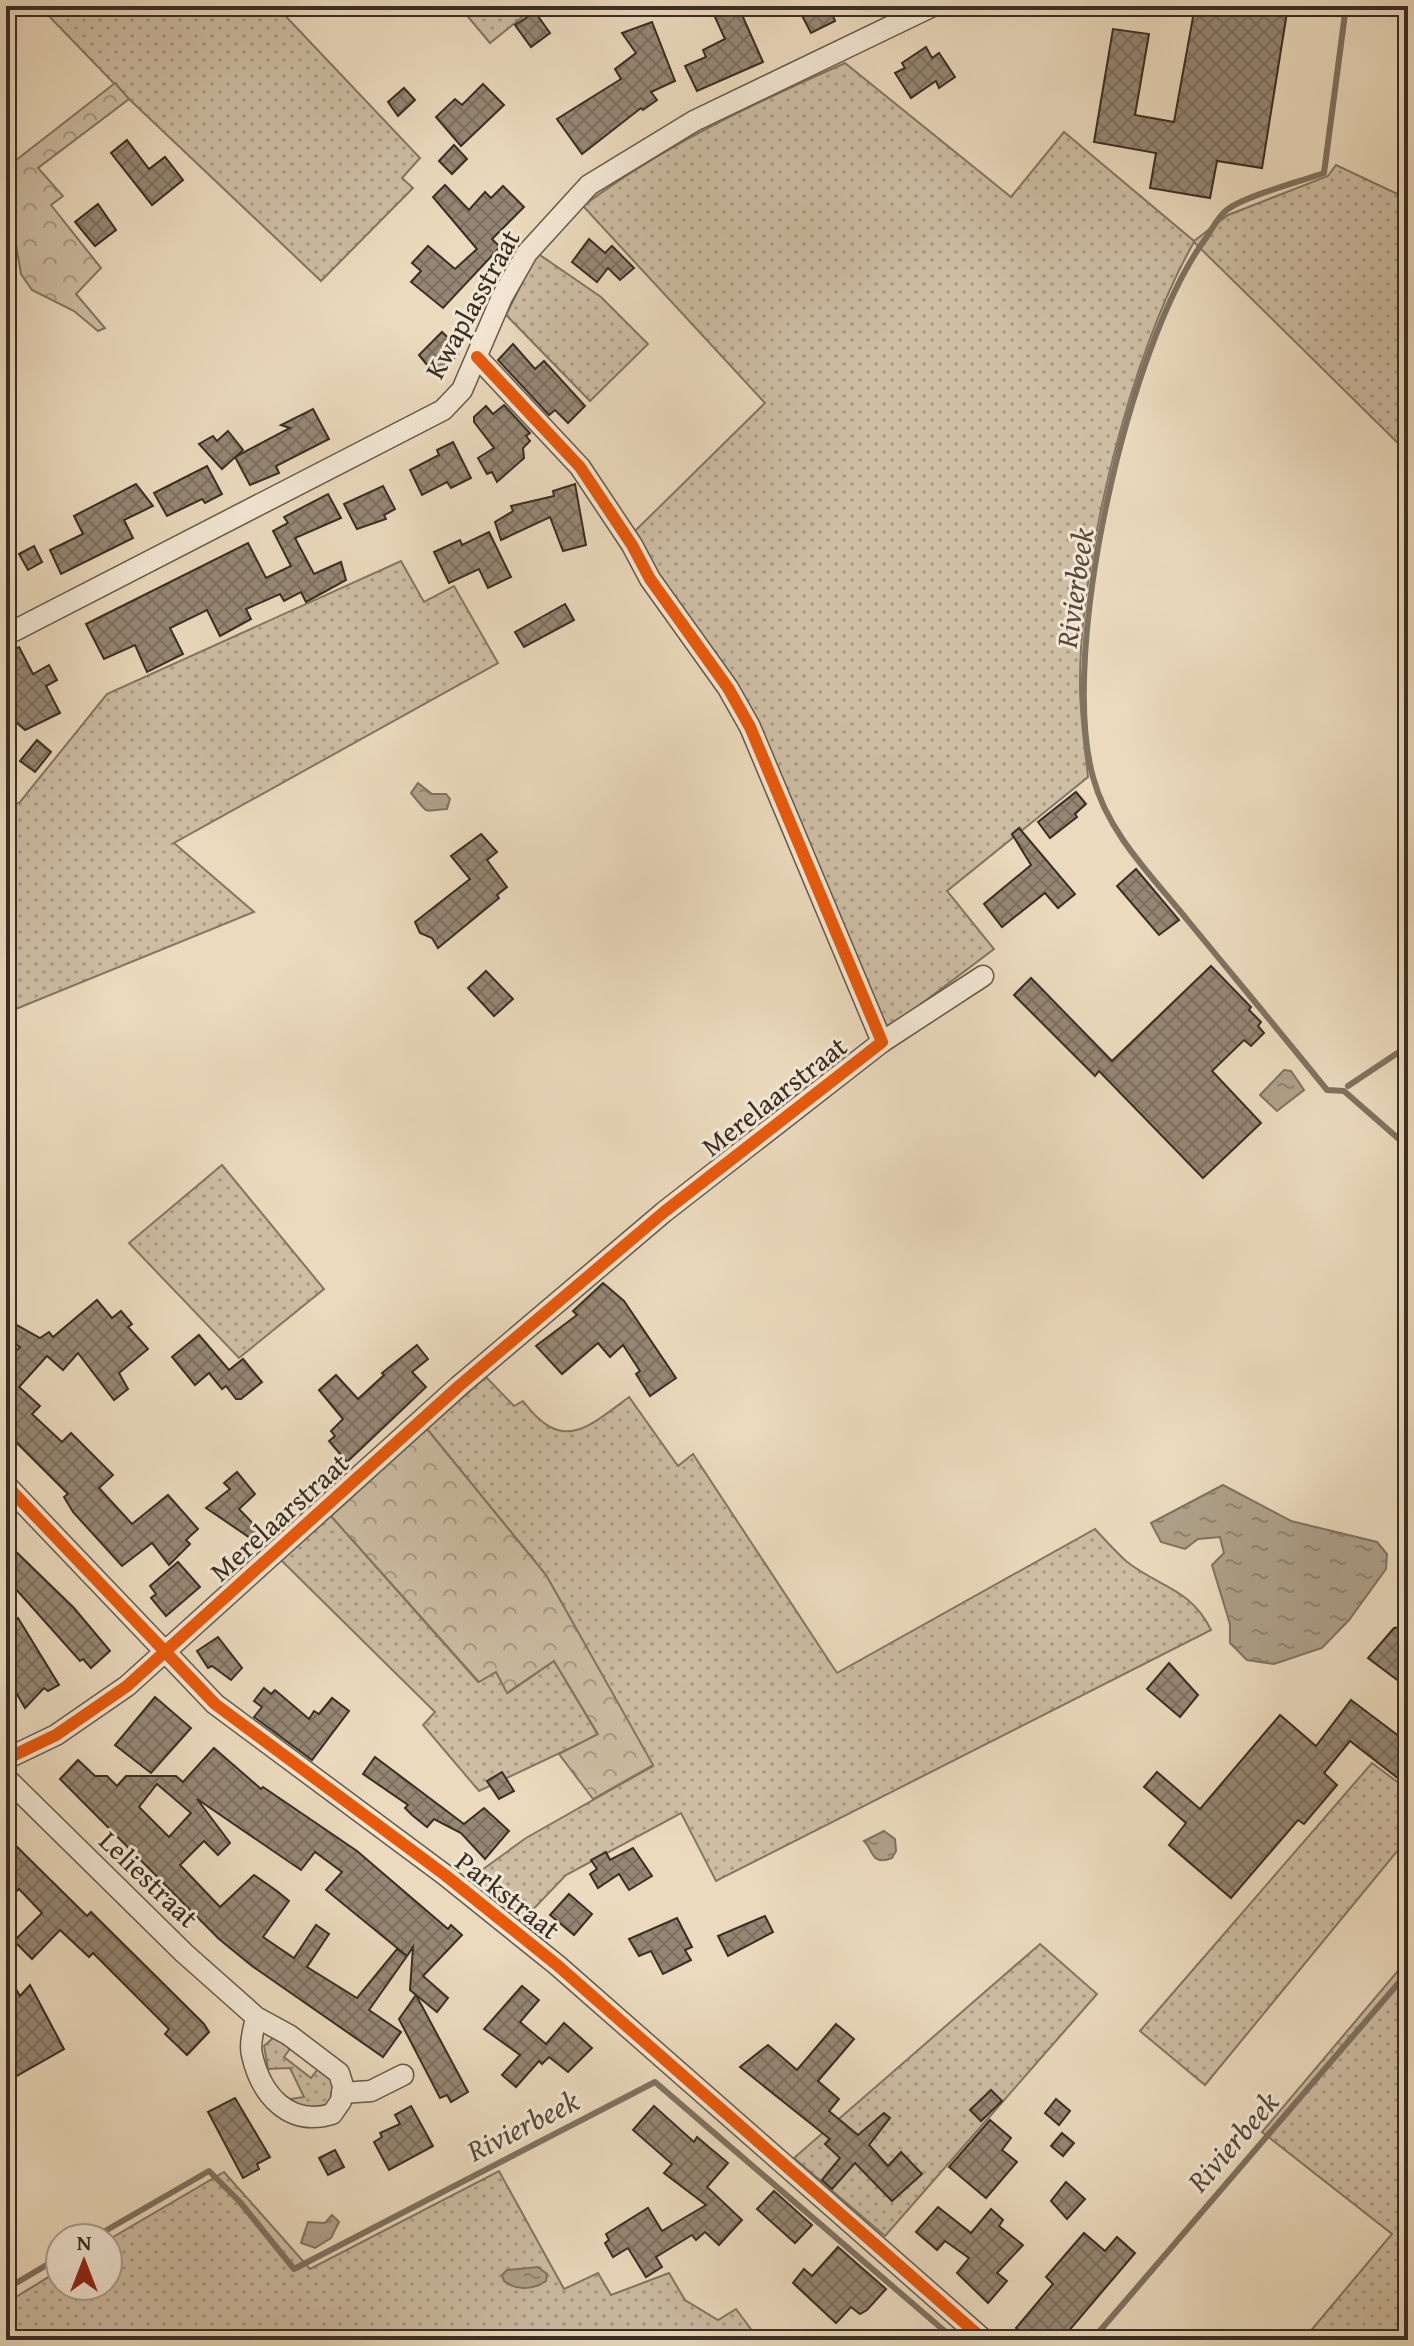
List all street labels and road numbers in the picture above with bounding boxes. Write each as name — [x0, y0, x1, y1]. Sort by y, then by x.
street label: Kwaplasstraat — [414, 221, 530, 386]
street label: Merelaarstraat — [692, 1026, 855, 1166]
street label: Merelaarstraat — [200, 1443, 357, 1590]
street label: Leliestraat — [90, 1821, 208, 1937]
street label: Parkstraat — [447, 1841, 569, 1949]

